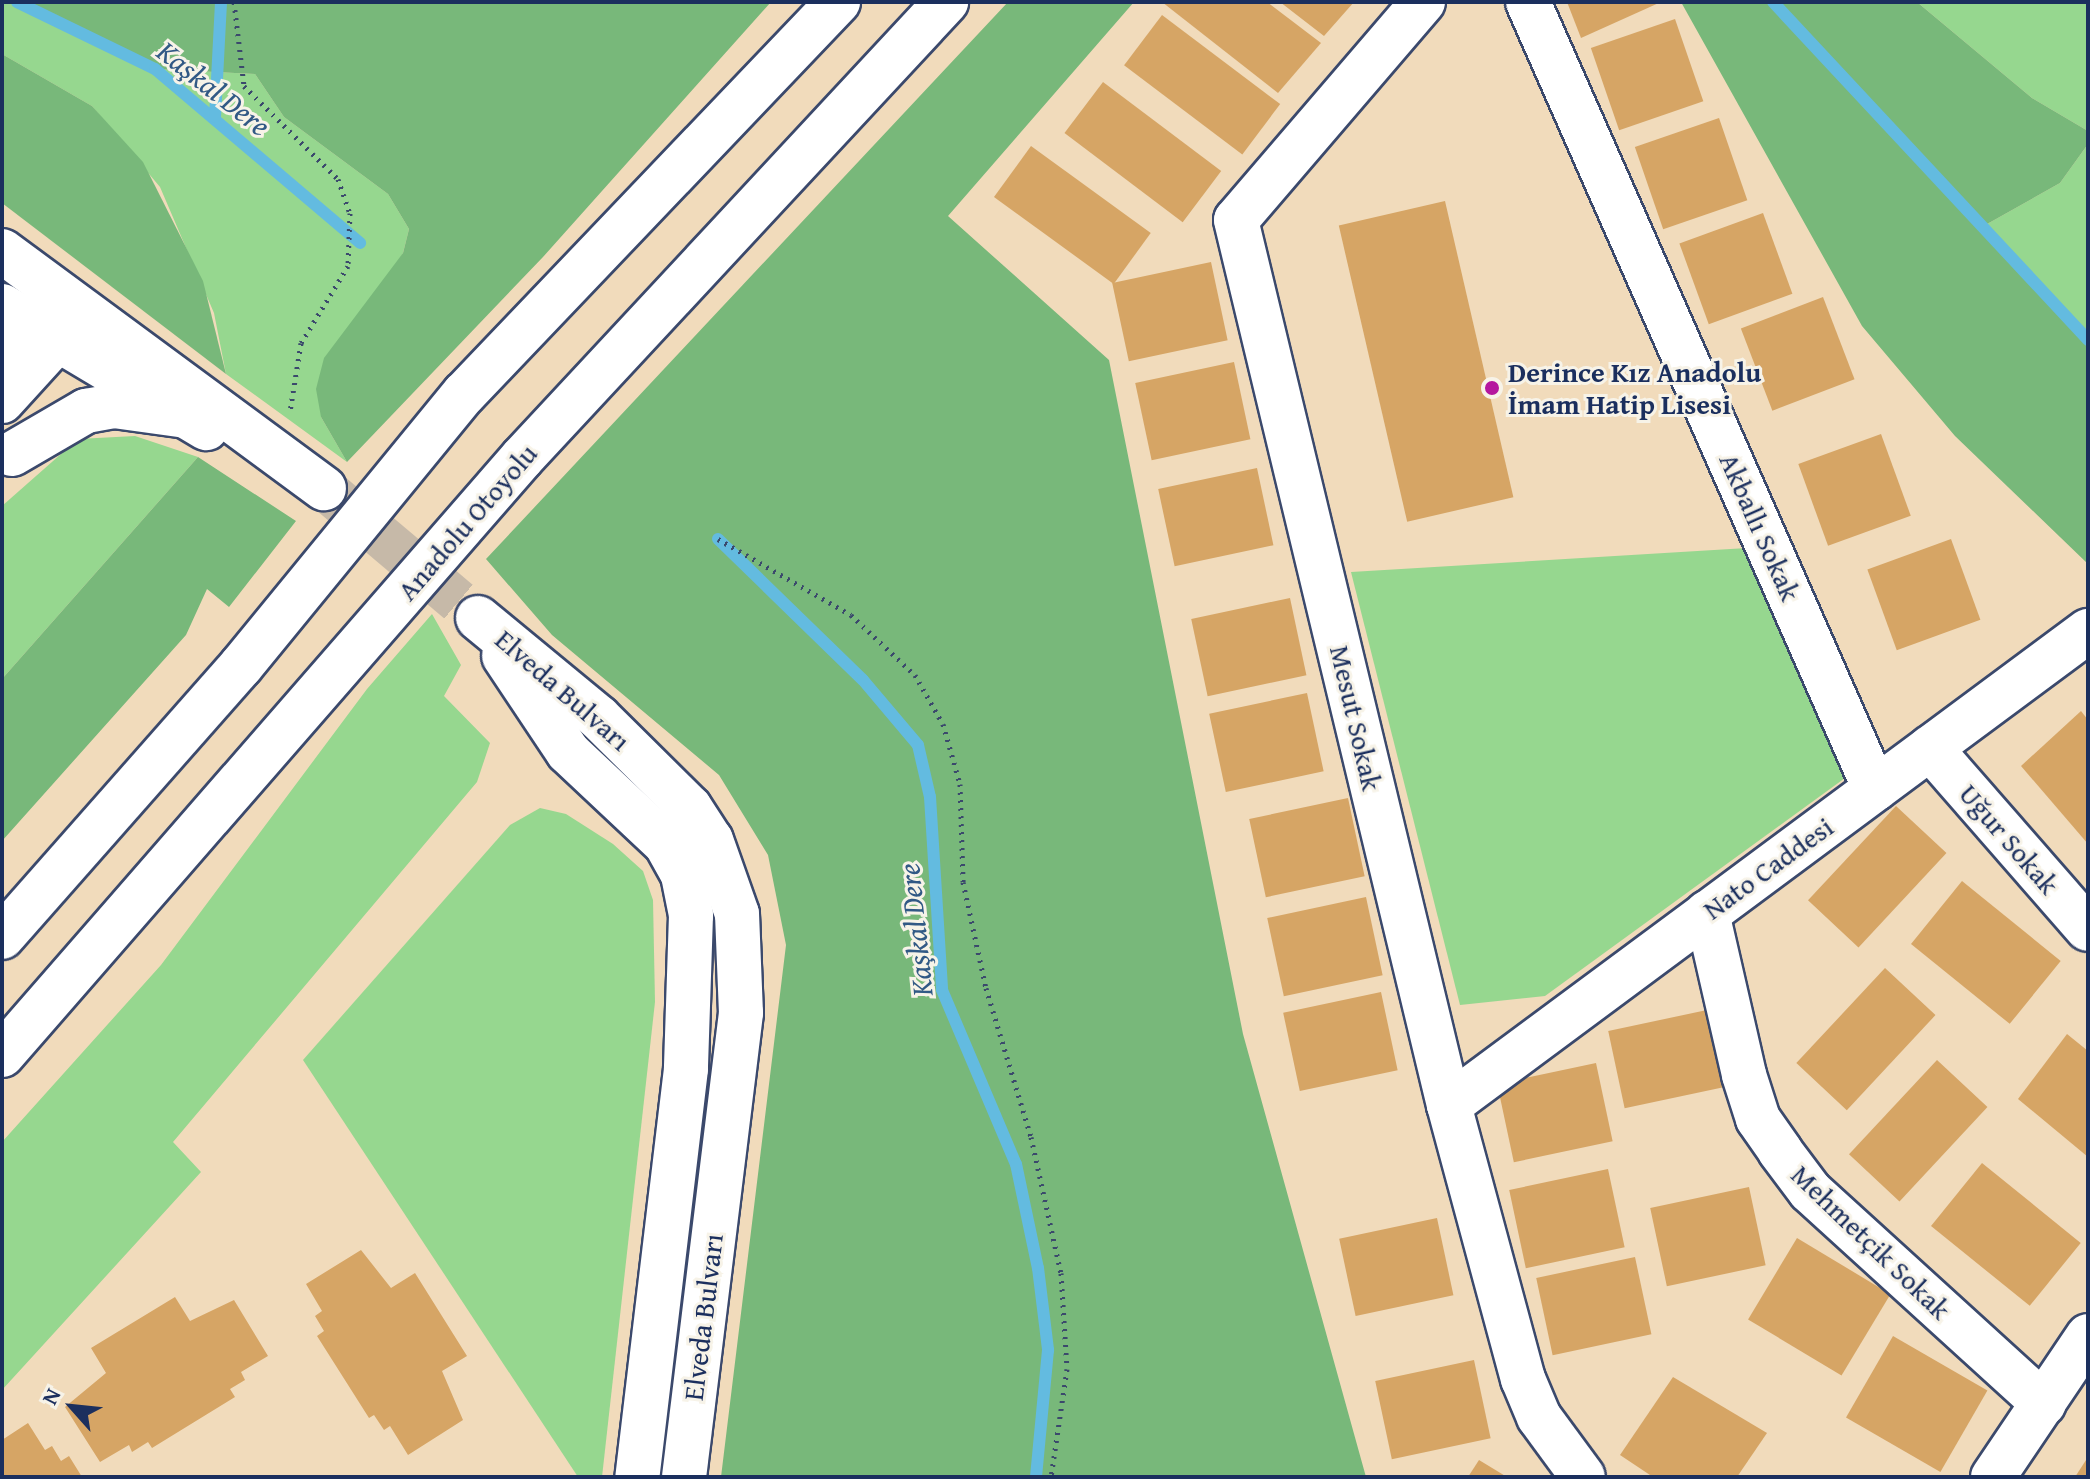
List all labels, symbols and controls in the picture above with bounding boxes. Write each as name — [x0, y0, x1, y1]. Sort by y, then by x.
water label: Kaşkal Dere — [150, 33, 278, 143]
place label: Derince Kız Anadolu İmam Hatip Lisesi — [1508, 355, 1761, 421]
marker: Derince Kız Anadolu İmam Hatip Lisesi — [1483, 379, 1501, 397]
street label: Anadolu Otoyolu — [390, 437, 544, 607]
street label: Akballı Sokak — [1712, 448, 1808, 606]
street label: Elveda Bulvarı — [489, 622, 637, 758]
street label: Mesut Sokak — [1323, 642, 1389, 794]
street label: Uğur Sokak — [1952, 777, 2066, 901]
street label: Nato Caddesi — [1697, 810, 1839, 926]
water label: Kaşkal Dere — [890, 862, 940, 998]
street label: Mehmetçik Sokak — [1785, 1158, 1957, 1326]
street label: Elveda Bulvarı — [676, 1232, 730, 1402]
north arrow — [32, 1367, 112, 1447]
text: N — [33, 1382, 68, 1410]

